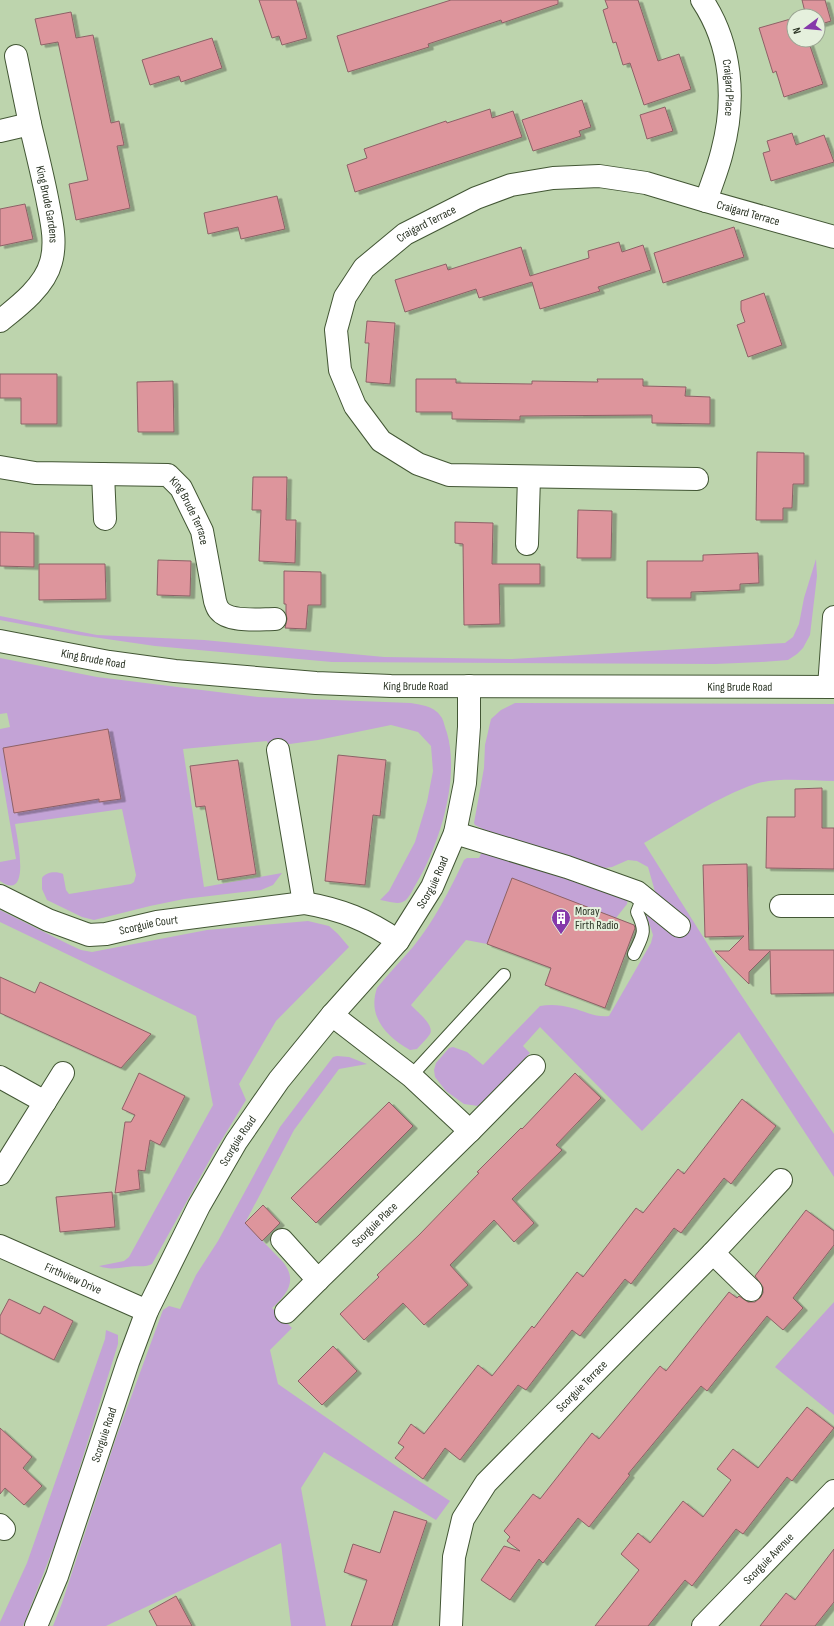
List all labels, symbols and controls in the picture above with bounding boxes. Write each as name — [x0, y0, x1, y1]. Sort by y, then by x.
north arrow — [786, 8, 826, 48]
text: N — [790, 26, 804, 35]
street label: Craigard Place — [719, 58, 737, 117]
street label: King Brude Gardens — [33, 164, 61, 243]
street label: Craigard Terrace — [715, 197, 782, 229]
street label: Craigard Terrace — [393, 202, 459, 246]
street label: King Brude Terrace — [166, 473, 212, 546]
street label: King Brude Road — [60, 645, 126, 672]
street label: King Brude Road — [383, 678, 448, 694]
street label: King Brude Road — [707, 679, 772, 694]
street label: Scorguie Road — [413, 854, 452, 911]
place label: Moray Firth Radio — [575, 904, 618, 933]
building icon: Moray Firth Radio — [550, 907, 572, 935]
street label: Scorguie Court — [118, 912, 179, 938]
street label: Scorguie Road — [216, 1113, 259, 1169]
street label: Scorguie Place — [348, 1199, 401, 1250]
street label: Firthview Drive — [42, 1259, 104, 1298]
street label: Scorguie Terrace — [553, 1357, 611, 1415]
street label: Scorguie Road — [88, 1405, 120, 1464]
street label: Scorguie Avenue — [740, 1529, 797, 1588]

